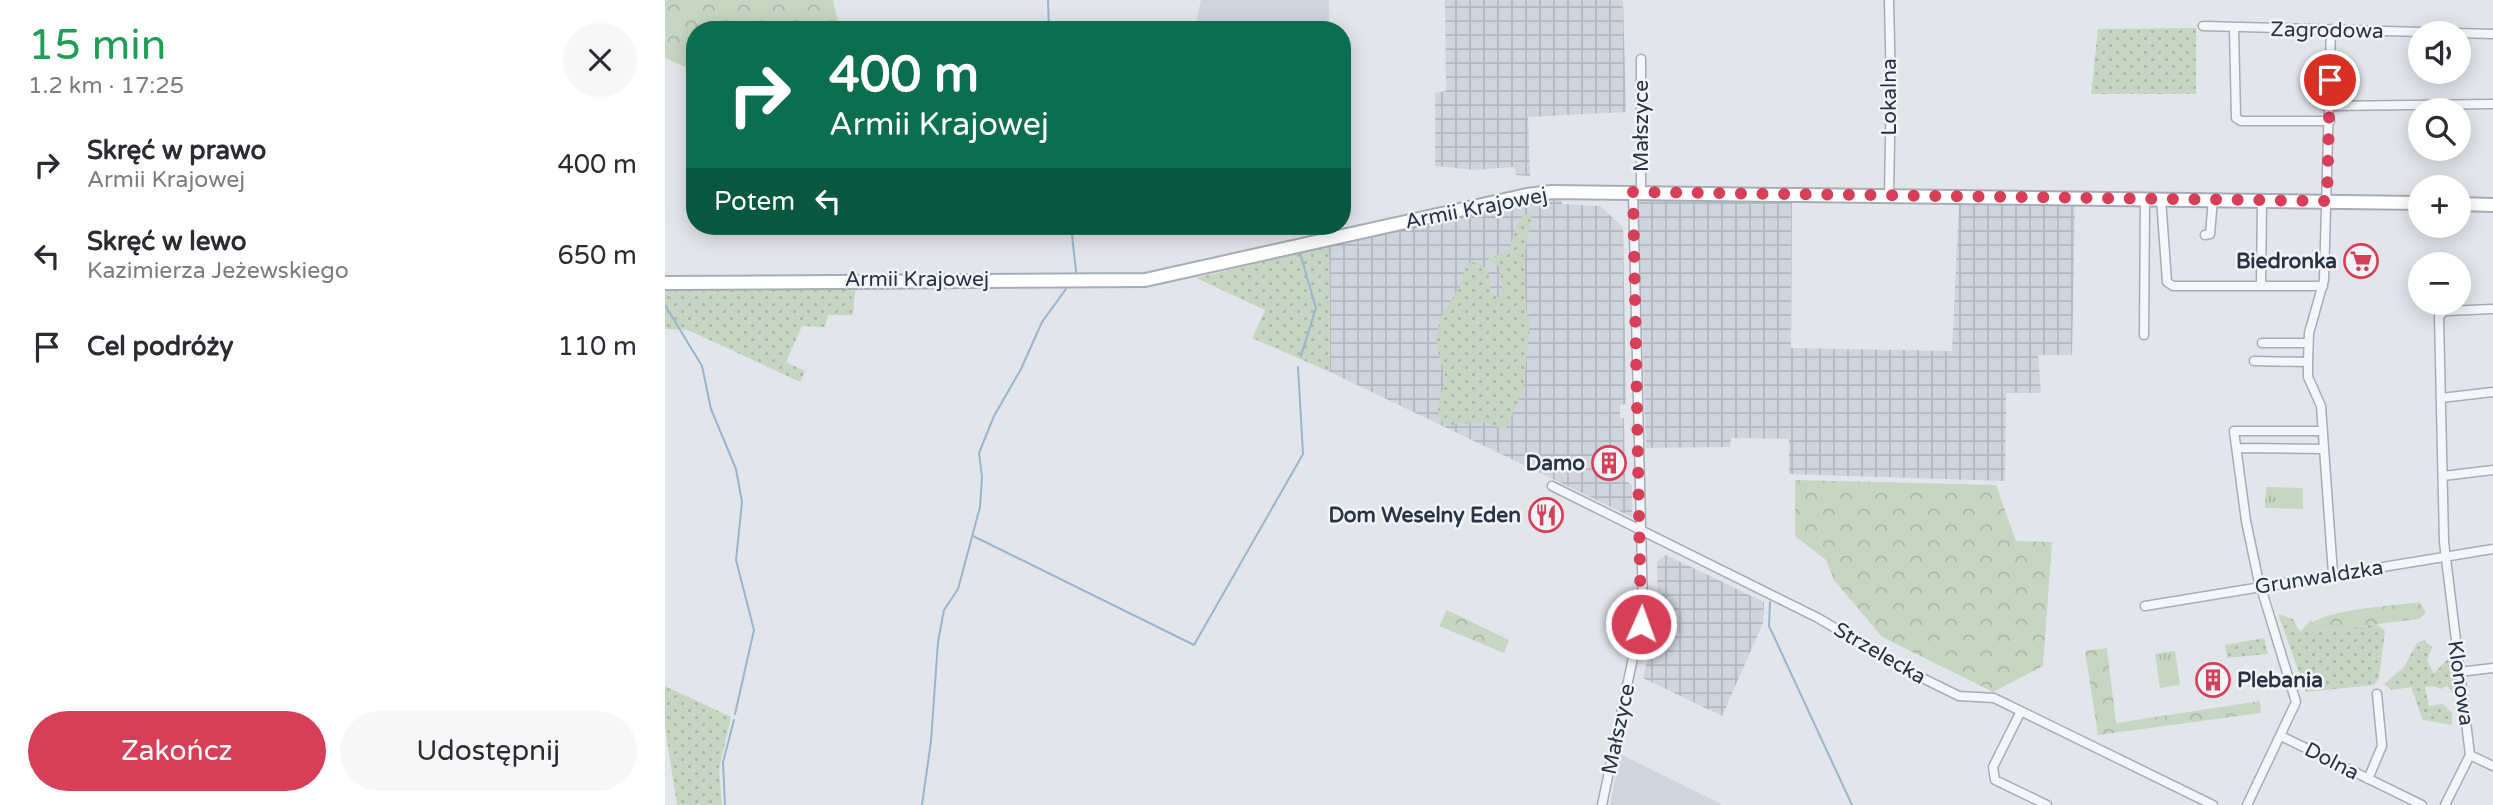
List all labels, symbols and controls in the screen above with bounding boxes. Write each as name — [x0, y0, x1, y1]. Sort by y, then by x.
street label: Zagrodowa — [2270, 17, 2384, 44]
text: 15 min — [28, 20, 166, 71]
map controls — [2408, 21, 2471, 315]
button: sound — [2408, 21, 2471, 84]
button: close — [563, 23, 637, 97]
text: 400 m — [829, 46, 979, 105]
icon: right — [714, 49, 805, 140]
pin — [2300, 50, 2360, 110]
street label: Lokalna — [1877, 58, 1902, 136]
icon: arrive — [2311, 61, 2349, 99]
text: 1.2 km · 17:25 — [28, 72, 184, 100]
street label: Małszyce — [1629, 80, 1654, 172]
button: search — [2408, 98, 2471, 161]
text: Armii Krajowej — [829, 106, 1049, 144]
text: Skręć w prawo — [87, 135, 266, 166]
icon: right — [28, 146, 66, 184]
text: 400 m — [557, 149, 637, 180]
text: Armii Krajowej — [87, 166, 245, 194]
button: + — [2408, 175, 2471, 238]
icon: left — [809, 182, 847, 220]
street label: Armii Krajowej — [1403, 182, 1549, 235]
text: Potem — [714, 186, 795, 217]
text: Skręć w lewo — [87, 226, 247, 257]
icon: left — [28, 237, 66, 275]
text: 650 m — [557, 240, 637, 271]
supermarket icon: Biedronka — [2342, 242, 2380, 280]
place label: Biedronka — [2236, 249, 2337, 274]
button: − — [2408, 252, 2471, 315]
text: Kazimierza Jeżewskiego — [87, 257, 349, 285]
street label: Armii Krajowej — [845, 267, 989, 292]
icon: arrive — [28, 328, 66, 366]
text: Cel podróży — [87, 331, 234, 362]
text: 110 m — [557, 331, 637, 362]
building icon: Damo — [1590, 444, 1628, 482]
place label: Damo — [1526, 451, 1585, 476]
restaurant icon: Dom Weselny Eden — [1527, 496, 1565, 534]
place label: Dom Weselny Eden — [1328, 503, 1521, 528]
street label: Grunwaldzka — [2253, 555, 2385, 600]
position arrow — [1604, 587, 1678, 661]
street label: Strzelecka — [1829, 617, 1930, 690]
street label: Klonowa — [2442, 639, 2479, 727]
building icon: Plebania — [2194, 661, 2232, 699]
place label: Plebania — [2237, 668, 2323, 693]
street label: Małszyce — [1597, 681, 1640, 777]
button: Zakończ — [28, 711, 326, 791]
button: Udostępnij — [340, 711, 637, 791]
street label: Dolna — [2300, 737, 2363, 786]

